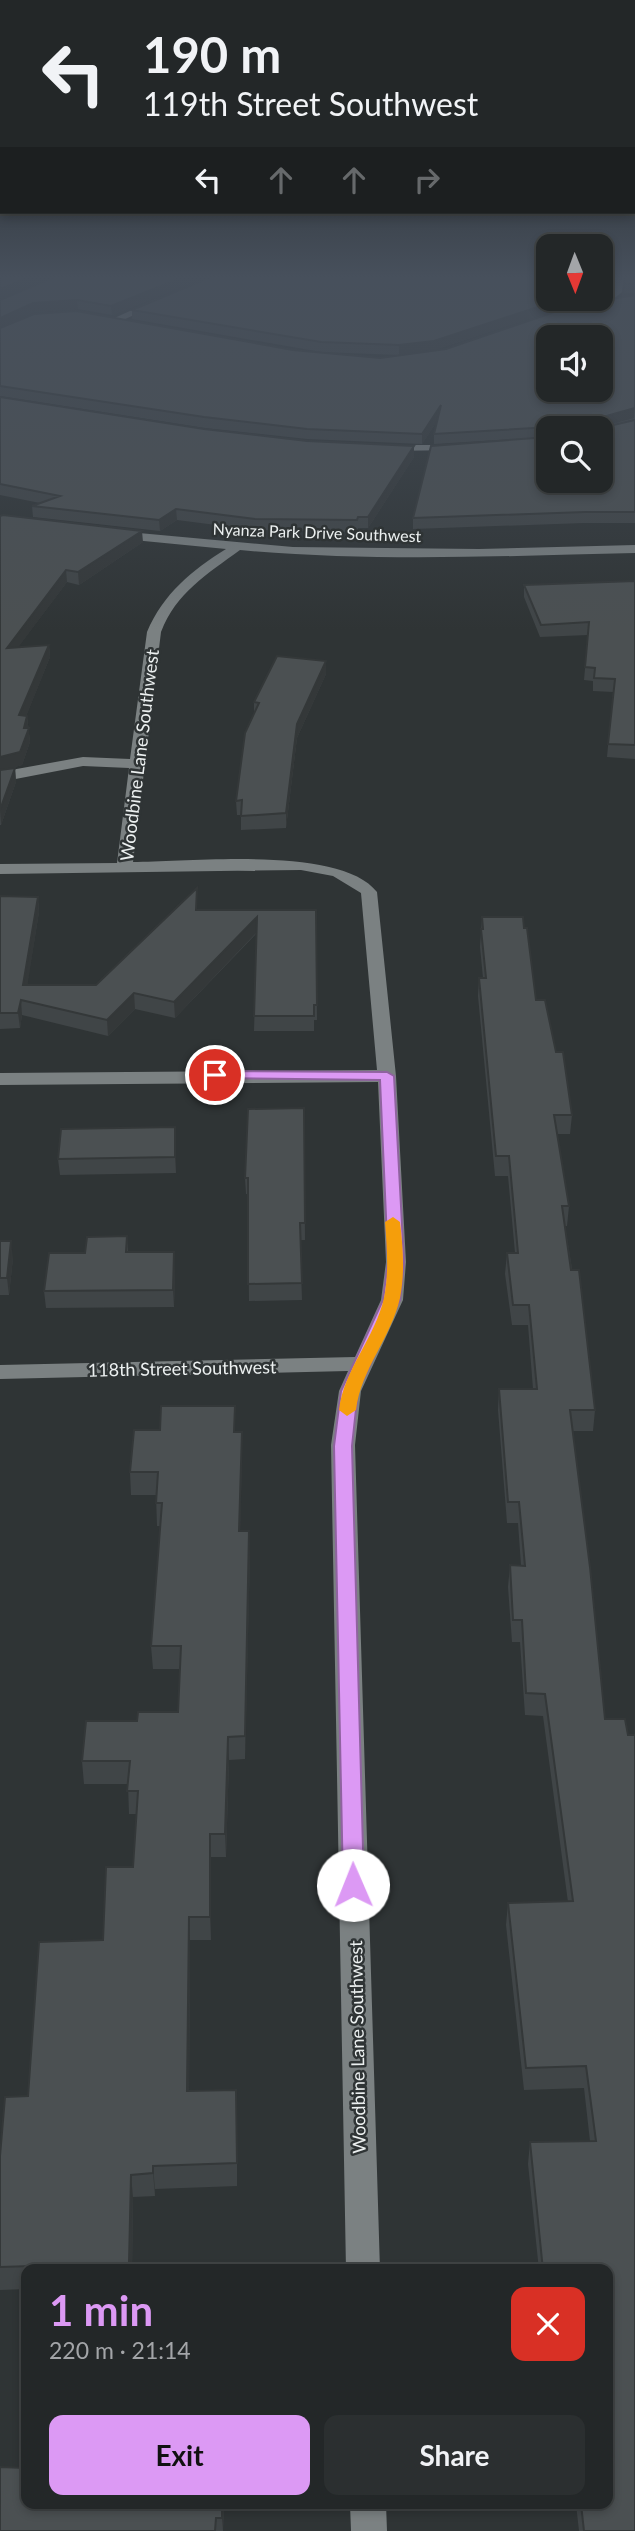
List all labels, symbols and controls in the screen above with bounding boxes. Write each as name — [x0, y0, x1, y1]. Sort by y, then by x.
text: 190 m — [143, 25, 281, 83]
icon: left — [28, 28, 119, 119]
text: 119th Street Southwest — [143, 84, 478, 123]
icon: left — [189, 161, 227, 199]
icon: ahead — [262, 161, 300, 199]
icon: ahead — [335, 161, 373, 199]
icon: right — [408, 161, 446, 199]
north arrow — [536, 234, 612, 312]
map controls — [536, 234, 613, 493]
button: sound — [536, 325, 613, 402]
button: search — [536, 416, 613, 493]
street label: Nyanza Park Drive Southwest — [212, 519, 422, 545]
street label: Woodbine Lane Southwest — [115, 647, 163, 862]
pin — [185, 1045, 245, 1105]
icon: arrive — [196, 1056, 234, 1094]
street label: 118th Street Southwest — [88, 1355, 277, 1381]
position arrow — [316, 1848, 390, 1922]
street label: Woodbine Lane Southwest — [344, 1940, 370, 2154]
text: 1 min — [49, 2285, 153, 2335]
button: close — [511, 2287, 585, 2361]
text: 220 m · 21:14 — [49, 2336, 191, 2364]
button: Exit — [49, 2415, 310, 2495]
button: Share — [324, 2415, 585, 2495]

